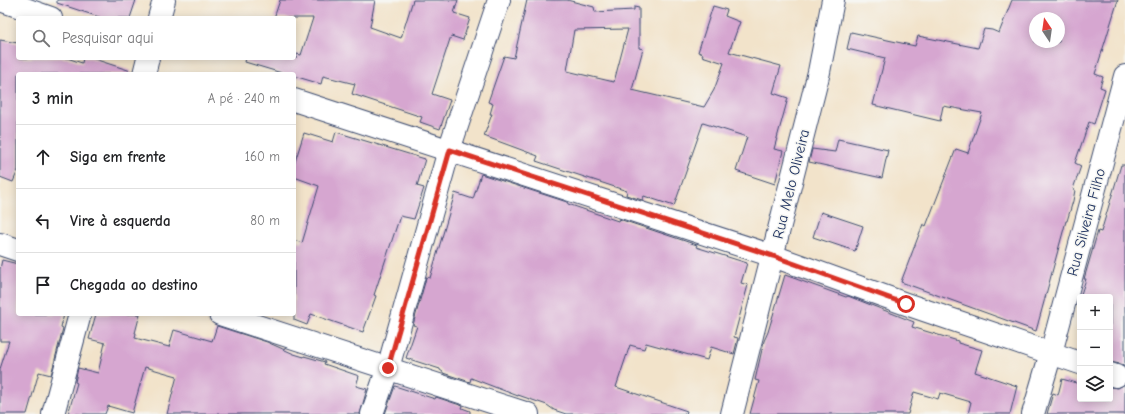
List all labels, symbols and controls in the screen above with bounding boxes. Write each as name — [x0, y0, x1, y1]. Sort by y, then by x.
north arrow — [1029, 12, 1065, 48]
search box — [16, 16, 296, 60]
icon: search — [30, 27, 52, 49]
text: Pesquisar aqui — [62, 29, 154, 47]
text: 3 min — [32, 89, 73, 108]
text: A pé · 240 m — [208, 91, 280, 106]
street label: Rua Melo Oliveira — [769, 127, 813, 241]
icon: ahead — [32, 146, 54, 168]
text: Siga em frente — [70, 148, 166, 166]
text: 160 m — [245, 149, 280, 164]
street label: Rua Silveira Filho — [1063, 166, 1109, 278]
icon: left — [32, 210, 54, 232]
text: Vire à esquerda — [70, 212, 171, 230]
text: 80 m — [250, 213, 280, 228]
icon: arrive — [32, 274, 54, 296]
text: Chegada ao destino — [70, 276, 198, 294]
map controls — [1077, 294, 1113, 402]
button: + — [1077, 294, 1113, 330]
route start — [897, 295, 915, 313]
button: − — [1077, 330, 1113, 366]
route end — [379, 359, 397, 377]
button: layers — [1077, 366, 1113, 402]

